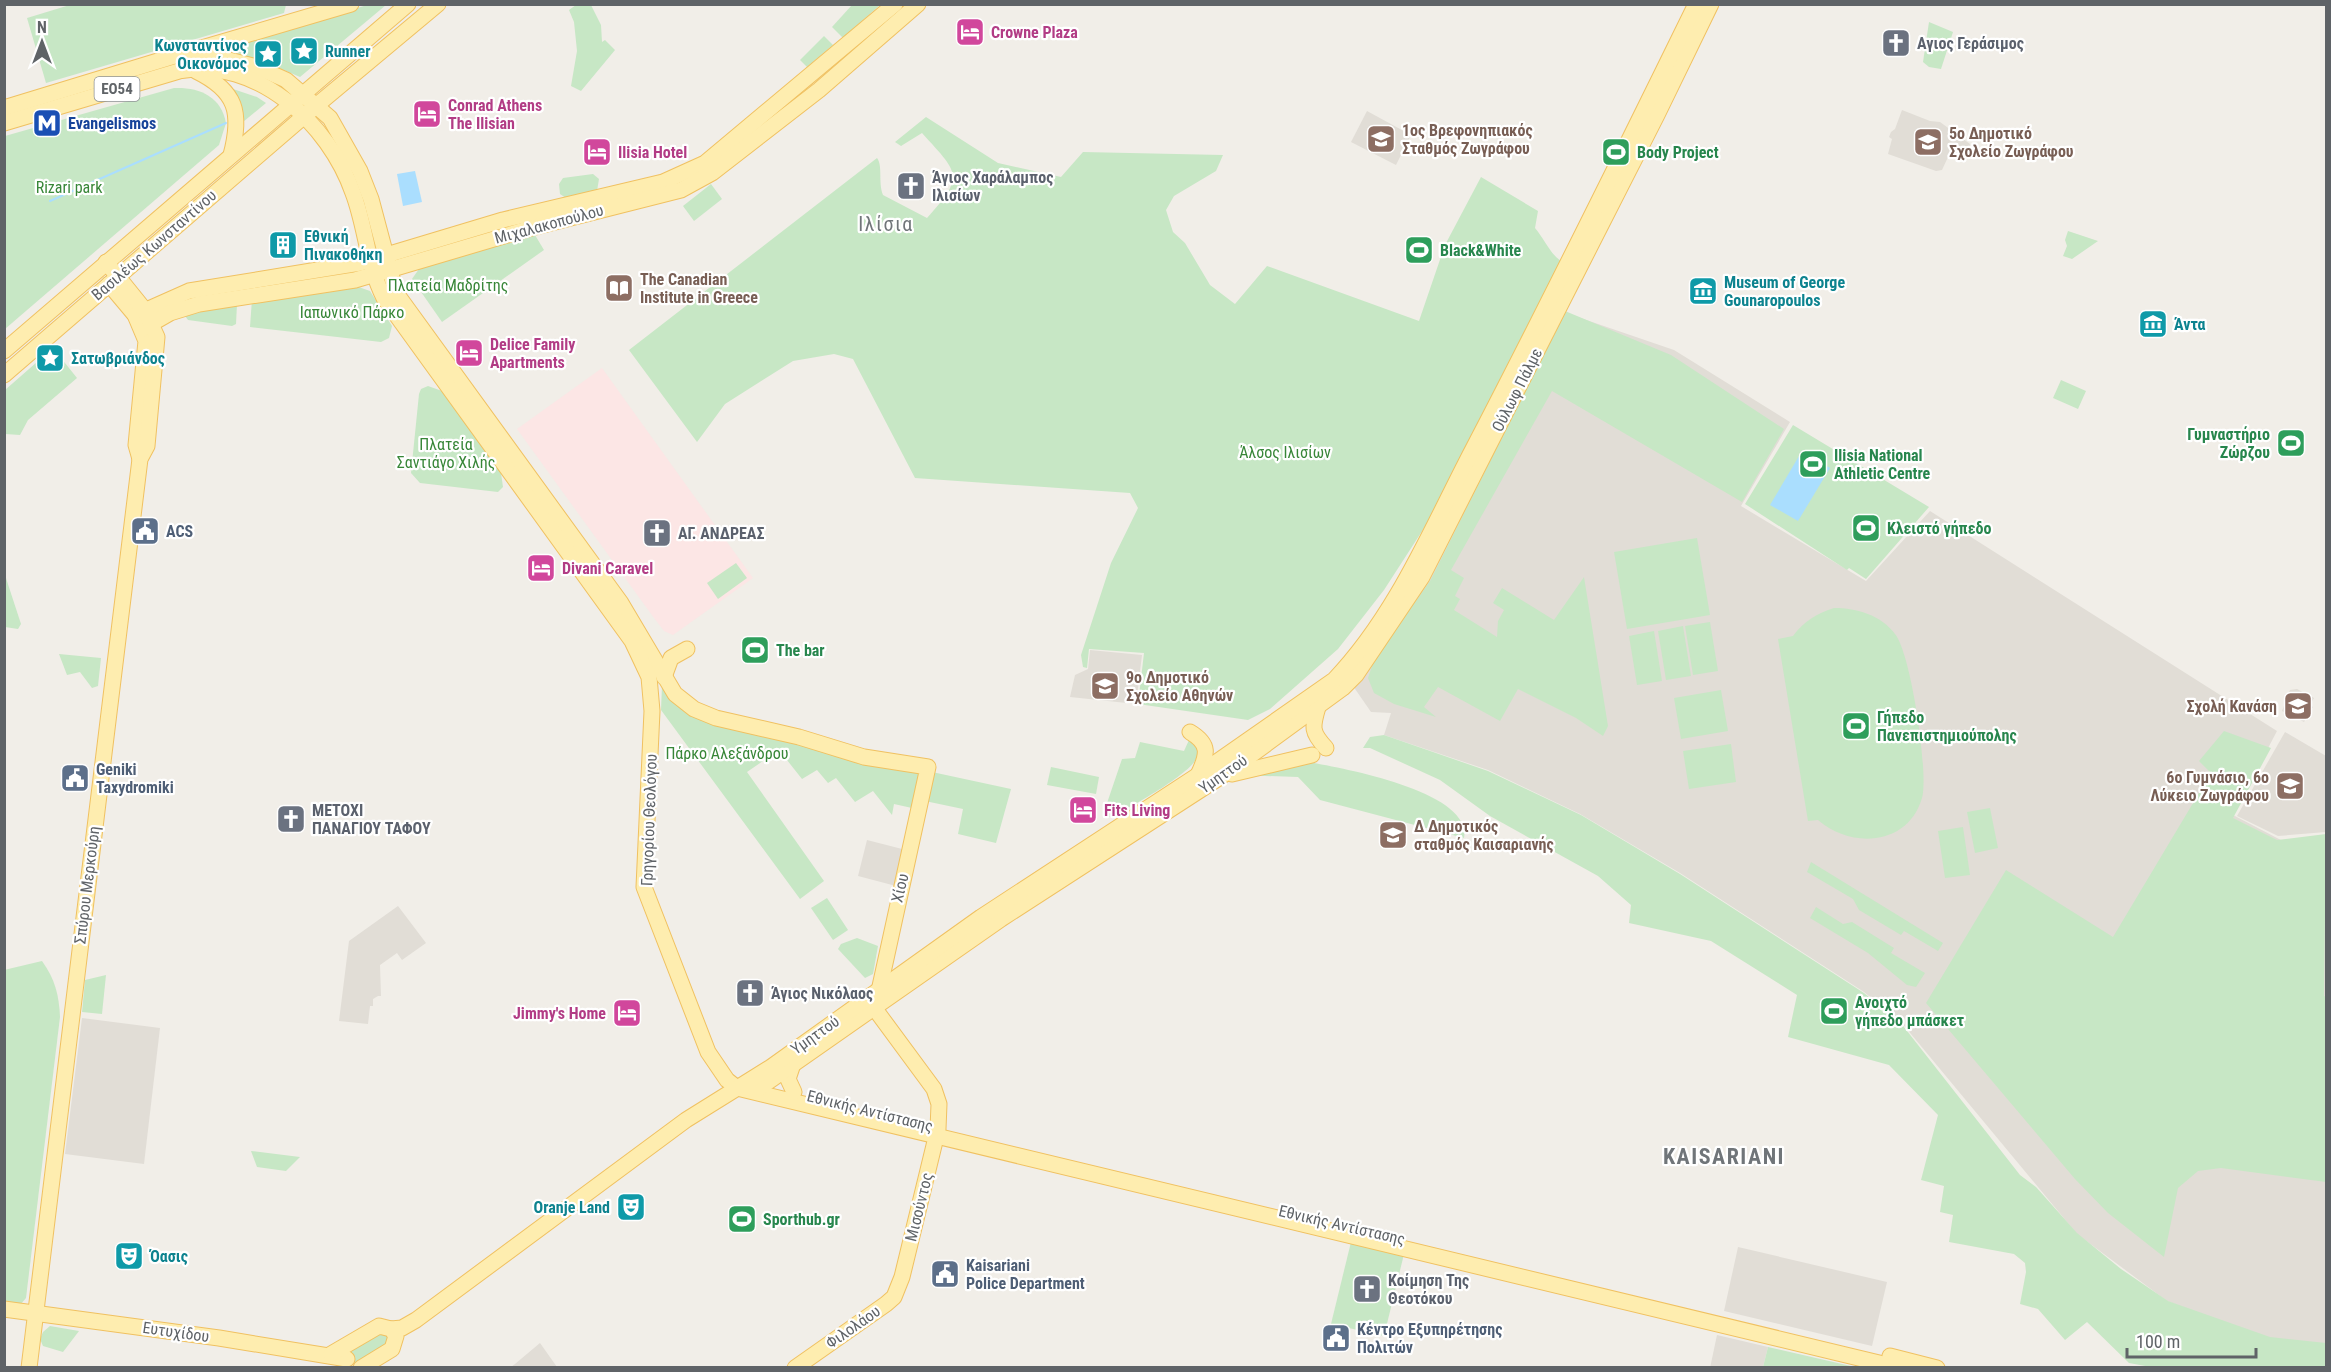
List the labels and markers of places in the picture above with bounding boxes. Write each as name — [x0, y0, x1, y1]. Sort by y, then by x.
hotel icon: Crowne Plaza — [954, 16, 986, 48]
place label: Crowne Plaza — [991, 23, 1078, 42]
church icon: Αγιος Γεράσιμος — [1880, 27, 1912, 59]
place label: Αγιος Γεράσιμος — [1917, 34, 2024, 53]
place icon: Runner — [288, 35, 320, 67]
place label: Κωνσταντίνος Οικονόμος — [155, 36, 247, 73]
place icon: Κωνσταντίνος Οικονόμος — [252, 38, 284, 70]
place label: Runner — [325, 42, 370, 61]
place label: Conrad Athens The Ilisian — [448, 96, 542, 133]
hotel icon: Conrad Athens The Ilisian — [411, 98, 443, 130]
metro station icon: Evangelismos — [31, 107, 63, 139]
place label: Evangelismos — [68, 114, 156, 133]
place label: 1ος Βρεφονηπιακός Σταθμός Ζωγράφου — [1402, 121, 1533, 158]
school or university icon: 1ος Βρεφονηπιακός Σταθμός Ζωγράφου — [1365, 123, 1397, 155]
place label: 5ο Δημοτικό Σχολείο Ζωγράφου — [1949, 124, 2074, 161]
school or university icon: 5ο Δημοτικό Σχολείο Ζωγράφου — [1912, 126, 1944, 158]
hotel icon: Ilisia Hotel — [581, 136, 613, 168]
sports icon: Body Project — [1600, 136, 1632, 168]
place label: Ilisia Hotel — [618, 143, 687, 162]
place label: Body Project — [1637, 143, 1719, 162]
place label: Άγιος Χαράλαμπος Ιλισίων — [932, 168, 1053, 205]
church icon: Άγιος Χαράλαμπος Ιλισίων — [895, 170, 927, 202]
place label: Εθνική Πινακοθήκη — [304, 227, 383, 264]
building icon: Εθνική Πινακοθήκη — [267, 229, 299, 261]
sports icon: Black&White — [1403, 234, 1435, 266]
place label: Black&White — [1440, 241, 1522, 260]
place label: The Canadian Institute in Greece — [640, 270, 758, 307]
library icon: The Canadian Institute in Greece — [603, 272, 635, 304]
place label: Museum of George Gounaropoulos — [1724, 273, 1845, 310]
museum icon: Museum of George Gounaropoulos — [1687, 275, 1719, 307]
museum icon: Άντα — [2137, 308, 2169, 340]
place label: Άντα — [2174, 315, 2206, 334]
place label: Delice Family Apartments — [490, 335, 575, 372]
hotel icon: Delice Family Apartments — [453, 337, 485, 369]
place icon: Σατωβριάνδος — [34, 342, 66, 374]
place label: Σατωβριάνδος — [71, 349, 165, 368]
place label: Γυμναστήριο Ζώρζου — [2187, 425, 2270, 462]
sports icon: Γυμναστήριο Ζώρζου — [2275, 427, 2307, 459]
place label: Ilisia National Athletic Centre — [1834, 446, 1931, 483]
sports icon: Ilisia National Athletic Centre — [1797, 448, 1829, 480]
sports icon: Κλειστό γήπεδο — [1850, 512, 1882, 544]
public building icon: ACS — [129, 515, 161, 547]
church icon: ΑΓ. ΑΝΔΡΕΑΣ — [641, 517, 673, 549]
place label: Κλειστό γήπεδο — [1887, 519, 1991, 538]
place label: ACS — [166, 522, 194, 541]
place label: ΑΓ. ΑΝΔΡΕΑΣ — [678, 524, 764, 543]
hotel icon: Divani Caravel — [525, 552, 557, 584]
place label: Divani Caravel — [562, 559, 653, 578]
sports icon: The bar — [739, 634, 771, 666]
place label: The bar — [776, 641, 825, 660]
place label: 9ο Δημοτικό Σχολείο Αθηνών — [1126, 668, 1233, 705]
school or university icon: 9ο Δημοτικό Σχολείο Αθηνών — [1089, 670, 1121, 702]
school or university icon: Σχολή Κανάση — [2282, 690, 2314, 722]
place label: Σχολή Κανάση — [2187, 697, 2277, 716]
place label: Γήπεδο Πανεπιστημιούπολης — [1877, 708, 2017, 745]
sports icon: Γήπεδο Πανεπιστημιούπολης — [1840, 710, 1872, 742]
place label: Geniki Taxydromiki — [96, 760, 174, 797]
public building icon: Geniki Taxydromiki — [59, 762, 91, 794]
place label: 6ο Γυμνάσιο, 6ο Λύκειο Ζωγράφου — [2151, 768, 2269, 805]
school or university icon: 6ο Γυμνάσιο, 6ο Λύκειο Ζωγράφου — [2274, 770, 2306, 802]
hotel icon: Fits Living — [1067, 794, 1099, 826]
place label: ΜΕΤΟΧΙ ΠΑΝΑΓΙΟΥ ΤΑΦΟΥ — [312, 801, 431, 838]
place label: Fits Living — [1104, 801, 1170, 820]
church icon: ΜΕΤΟΧΙ ΠΑΝΑΓΙΟΥ ΤΑΦΟΥ — [275, 803, 307, 835]
place label: Δ Δημοτικός σταθμός Καισαριανής — [1414, 817, 1554, 854]
school or university icon: Δ Δημοτικός σταθμός Καισαριανής — [1377, 819, 1409, 851]
church icon: Άγιος Νικόλαος — [734, 977, 766, 1009]
place label: Άγιος Νικόλαος — [771, 984, 873, 1003]
place label: Ανοιχτό γήπεδο μπάσκετ — [1855, 993, 1964, 1030]
sports icon: Ανοιχτό γήπεδο μπάσκετ — [1818, 995, 1850, 1027]
hotel icon: Jimmy's Home — [611, 997, 643, 1029]
place label: Jimmy's Home — [513, 1004, 606, 1023]
theatre icon: Oranje Land — [615, 1191, 647, 1223]
place label: Oranje Land — [534, 1198, 610, 1217]
sports icon: Sporthub.gr — [726, 1203, 758, 1235]
place label: Sporthub.gr — [763, 1210, 840, 1229]
theatre icon: Όασις — [113, 1240, 145, 1272]
place label: Όασις — [148, 1247, 188, 1266]
place label: Kaisariani Police Department — [966, 1256, 1085, 1293]
public building icon: Kaisariani Police Department — [929, 1258, 961, 1290]
place label: Κοίμηση Της Θεοτόκου — [1388, 1271, 1469, 1308]
church icon: Κοίμηση Της Θεοτόκου — [1351, 1273, 1383, 1305]
place label: Κέντρο Εξυπηρέτησης Πολιτών — [1357, 1320, 1502, 1357]
public building icon: Κέντρο Εξυπηρέτησης Πολιτών — [1320, 1322, 1352, 1354]

